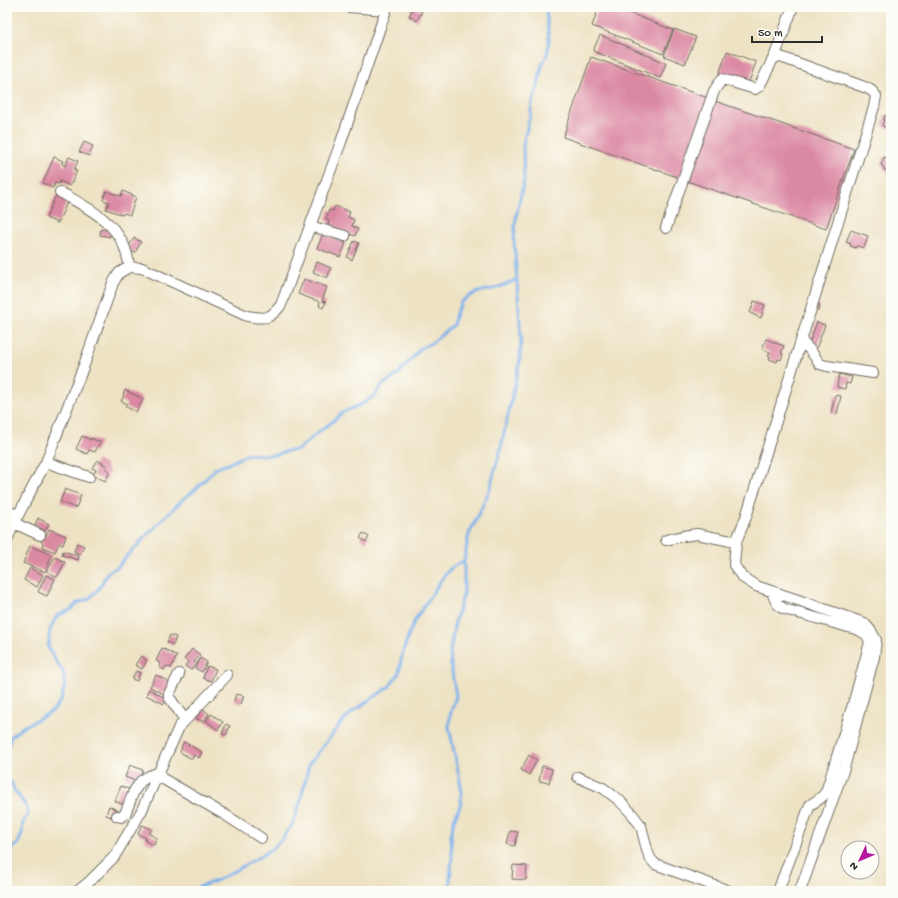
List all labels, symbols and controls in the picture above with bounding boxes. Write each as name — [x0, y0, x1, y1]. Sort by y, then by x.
scale bar — [752, 18, 822, 44]
text: 50 m — [758, 27, 783, 41]
north arrow — [840, 840, 880, 880]
text: N — [847, 859, 861, 872]

